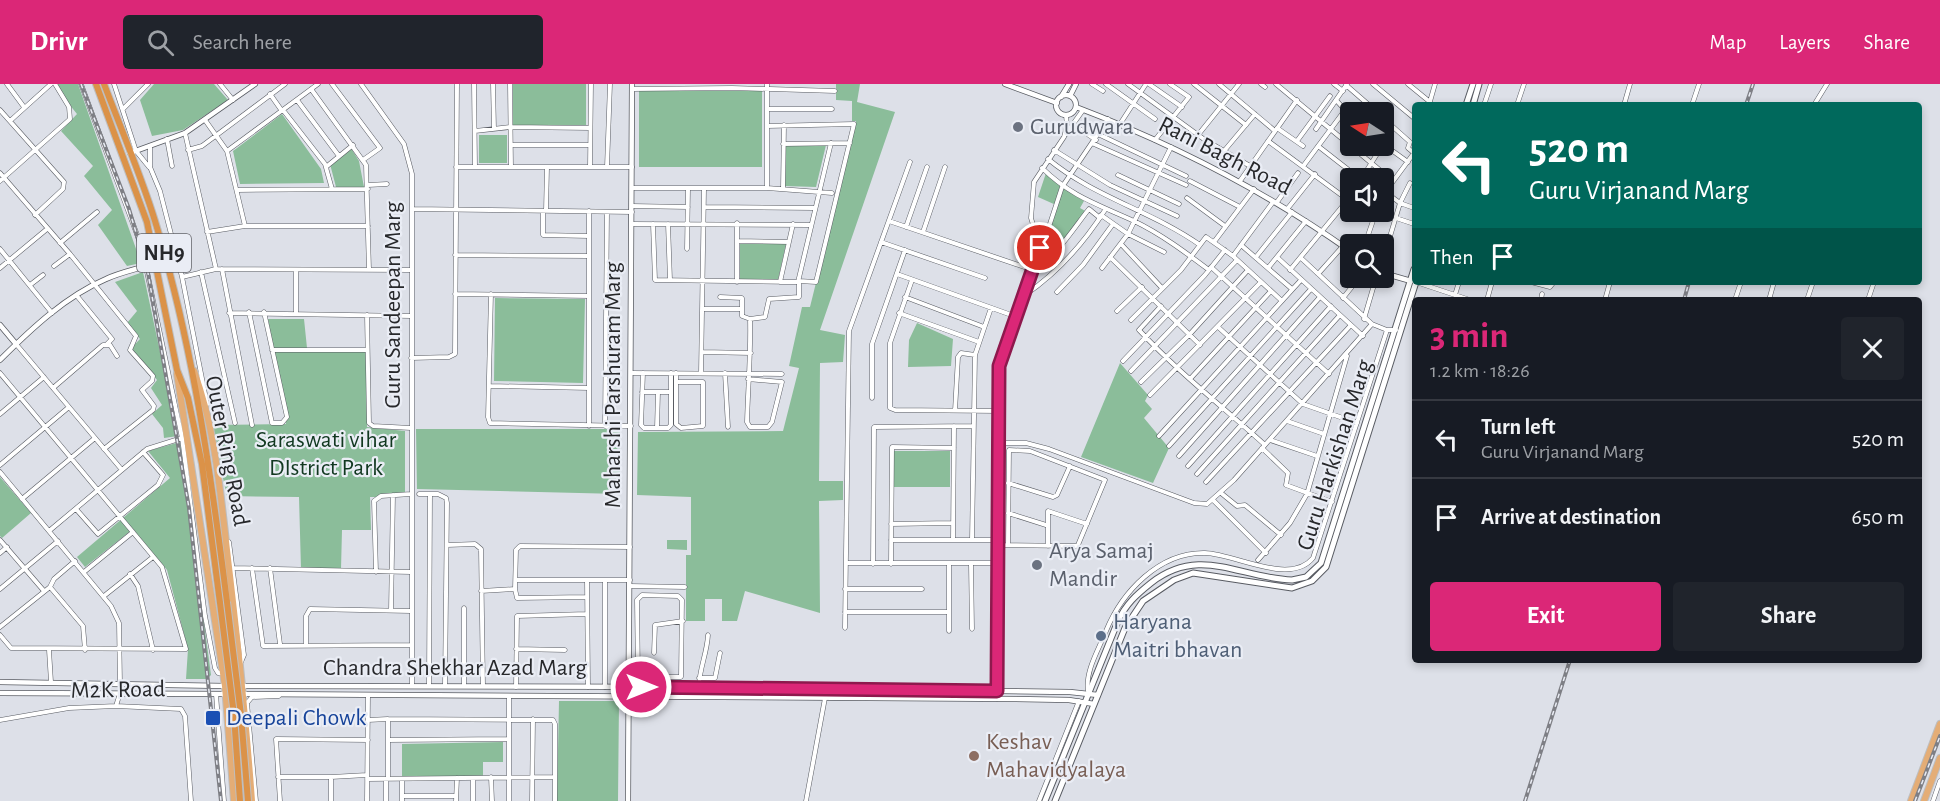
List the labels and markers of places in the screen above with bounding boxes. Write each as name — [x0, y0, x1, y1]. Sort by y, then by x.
place label: Gurudwara — [1030, 115, 1134, 139]
marker: Gurudwara — [1011, 120, 1025, 134]
pin — [1014, 222, 1065, 273]
place label: Arya Samaj Mandir — [1049, 539, 1154, 591]
marker: Arya Samaj Mandir — [1030, 558, 1044, 572]
place label: Haryana Maitri bhavan — [1113, 610, 1242, 662]
marker: Haryana Maitri bhavan — [1094, 629, 1108, 643]
place label: Deepali Chowk — [226, 706, 366, 730]
marker: Deepali Chowk — [204, 709, 222, 727]
place label: Keshav Mahavidyalaya — [986, 730, 1126, 782]
marker: Keshav Mahavidyalaya — [967, 749, 981, 763]

